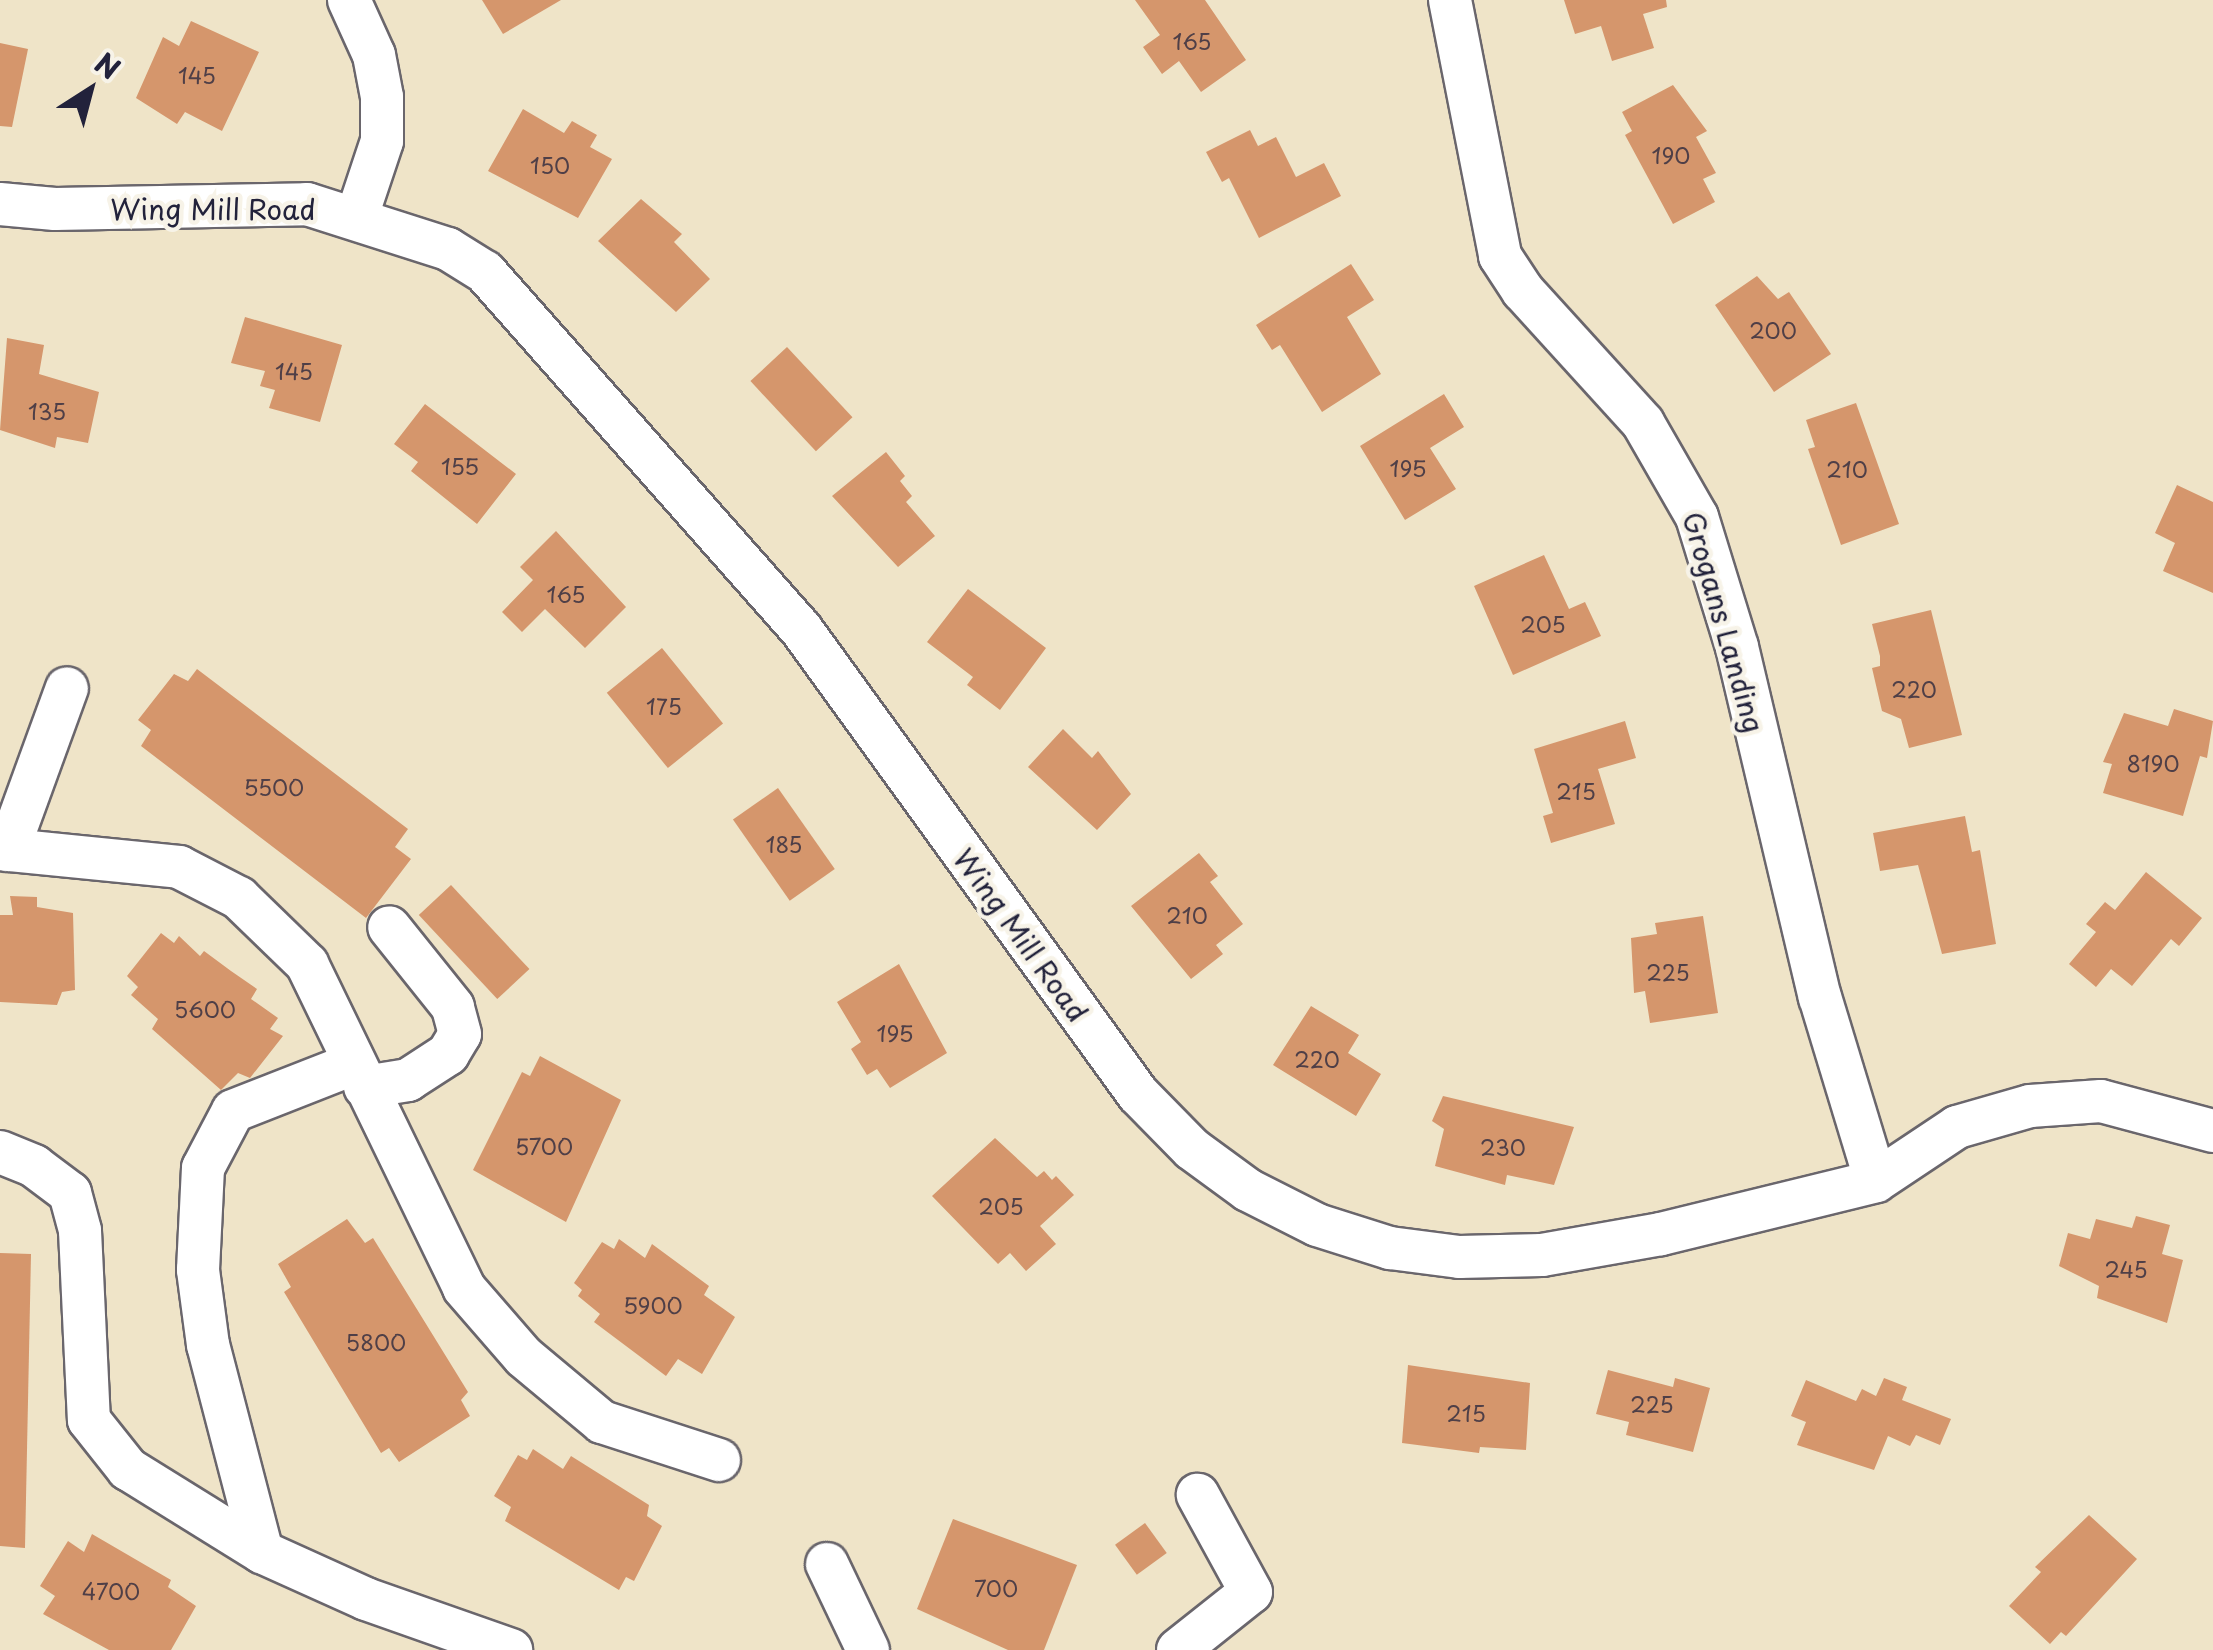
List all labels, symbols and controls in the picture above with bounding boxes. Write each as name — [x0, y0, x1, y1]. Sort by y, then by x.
house number: 165 — [1173, 28, 1211, 54]
north arrow — [40, 40, 140, 140]
text: N — [86, 41, 130, 89]
house number: 145 — [178, 62, 216, 88]
house number: 190 — [1652, 142, 1690, 168]
house number: 150 — [530, 152, 570, 178]
street label: Wing Mill Road — [110, 192, 316, 226]
house number: 200 — [1749, 317, 1797, 343]
house number: 145 — [275, 358, 313, 384]
house number: 135 — [28, 398, 66, 424]
house number: 155 — [441, 453, 479, 479]
house number: 195 — [1390, 455, 1426, 481]
house number: 210 — [1826, 456, 1868, 482]
street label: Grogans Landing — [1676, 507, 1772, 737]
house number: 165 — [547, 581, 585, 607]
house number: 205 — [1520, 611, 1566, 637]
house number: 220 — [1891, 676, 1937, 702]
house number: 175 — [646, 693, 682, 719]
house number: 8190 — [2126, 750, 2180, 776]
house number: 5500 — [244, 774, 304, 800]
house number: 215 — [1556, 778, 1596, 804]
house number: 185 — [766, 831, 802, 857]
street label: Wing Mill Road — [947, 842, 1095, 1028]
house number: 210 — [1166, 902, 1208, 928]
house number: 225 — [1646, 959, 1690, 985]
house number: 5600 — [174, 996, 236, 1022]
house number: 195 — [877, 1020, 913, 1046]
house number: 220 — [1294, 1046, 1340, 1072]
house number: 5700 — [515, 1133, 573, 1159]
house number: 230 — [1480, 1134, 1526, 1160]
house number: 205 — [978, 1193, 1024, 1219]
house number: 245 — [2104, 1256, 2148, 1282]
house number: 5900 — [623, 1292, 683, 1318]
house number: 5800 — [346, 1329, 406, 1355]
house number: 225 — [1630, 1391, 1674, 1417]
house number: 215 — [1446, 1400, 1486, 1426]
house number: 700 — [974, 1575, 1018, 1601]
house number: 4700 — [82, 1578, 140, 1604]

